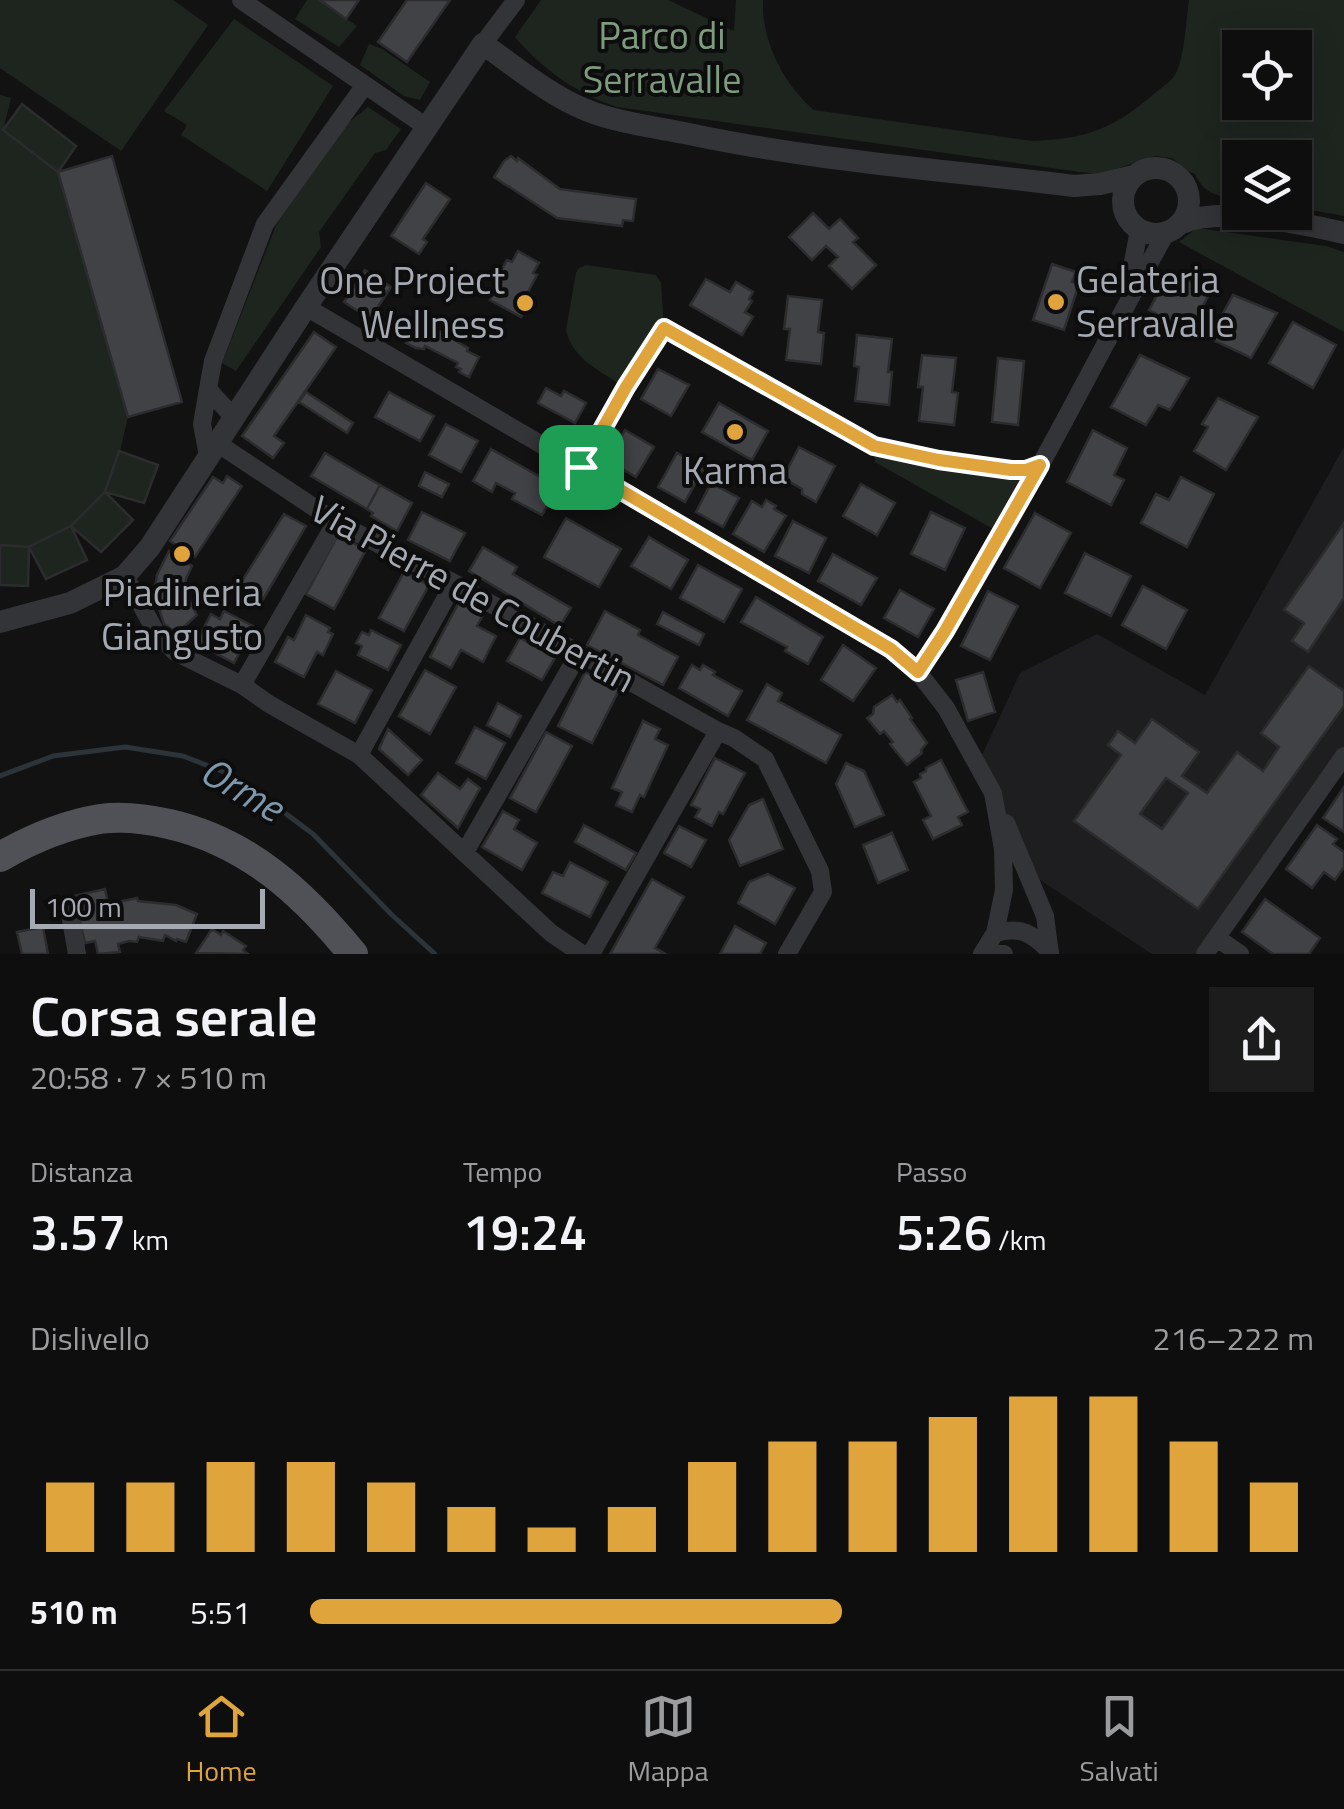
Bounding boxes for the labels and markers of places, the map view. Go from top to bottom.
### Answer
place label: Gelateria Serravalle [1076,250,1235,352]
place label: One Project Wellness [319,251,505,353]
marker: Gelateria Serravalle [1045,291,1067,313]
marker: One Project Wellness [514,292,536,314]
marker: Karma [724,421,746,443]
pin [539,425,624,510]
place label: Karma [683,441,787,499]
marker: Piadineria Giangusto [171,543,193,565]
place label: Piadineria Giangusto [101,563,263,665]

